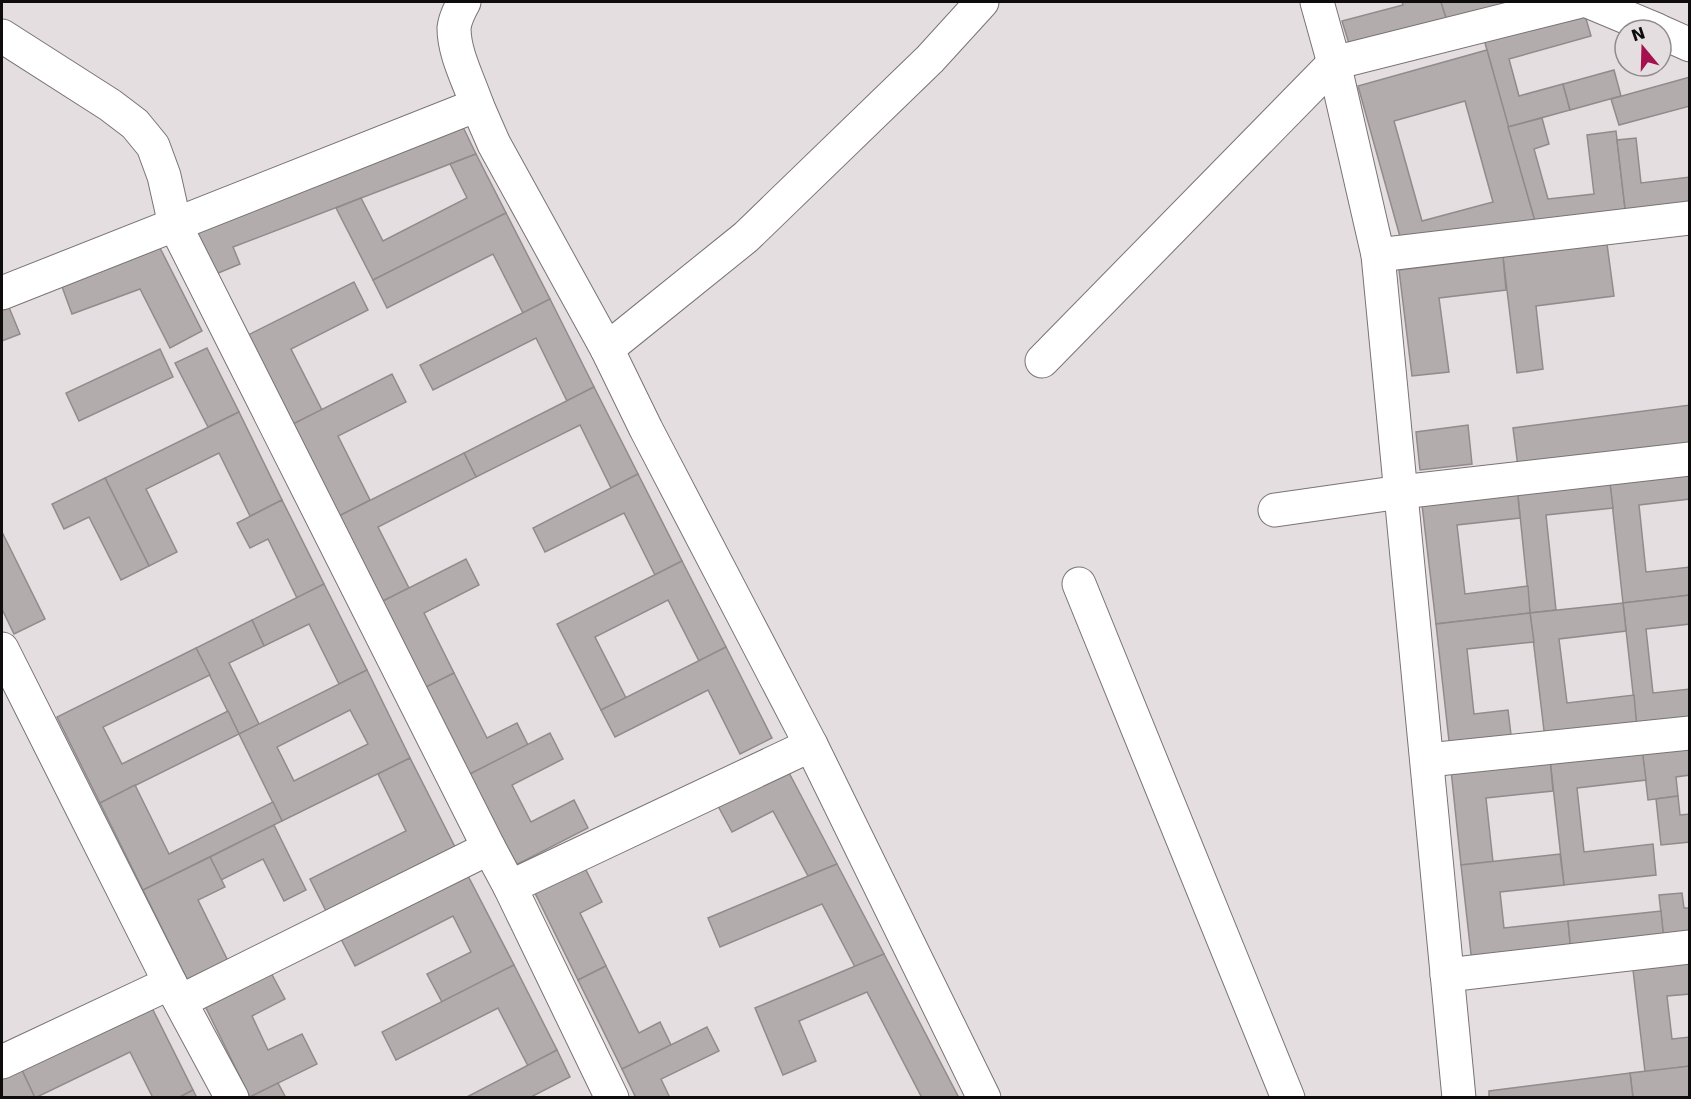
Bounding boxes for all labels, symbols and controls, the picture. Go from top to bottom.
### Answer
north arrow [1613,18,1673,78]
text: N [1629,23,1648,45]

